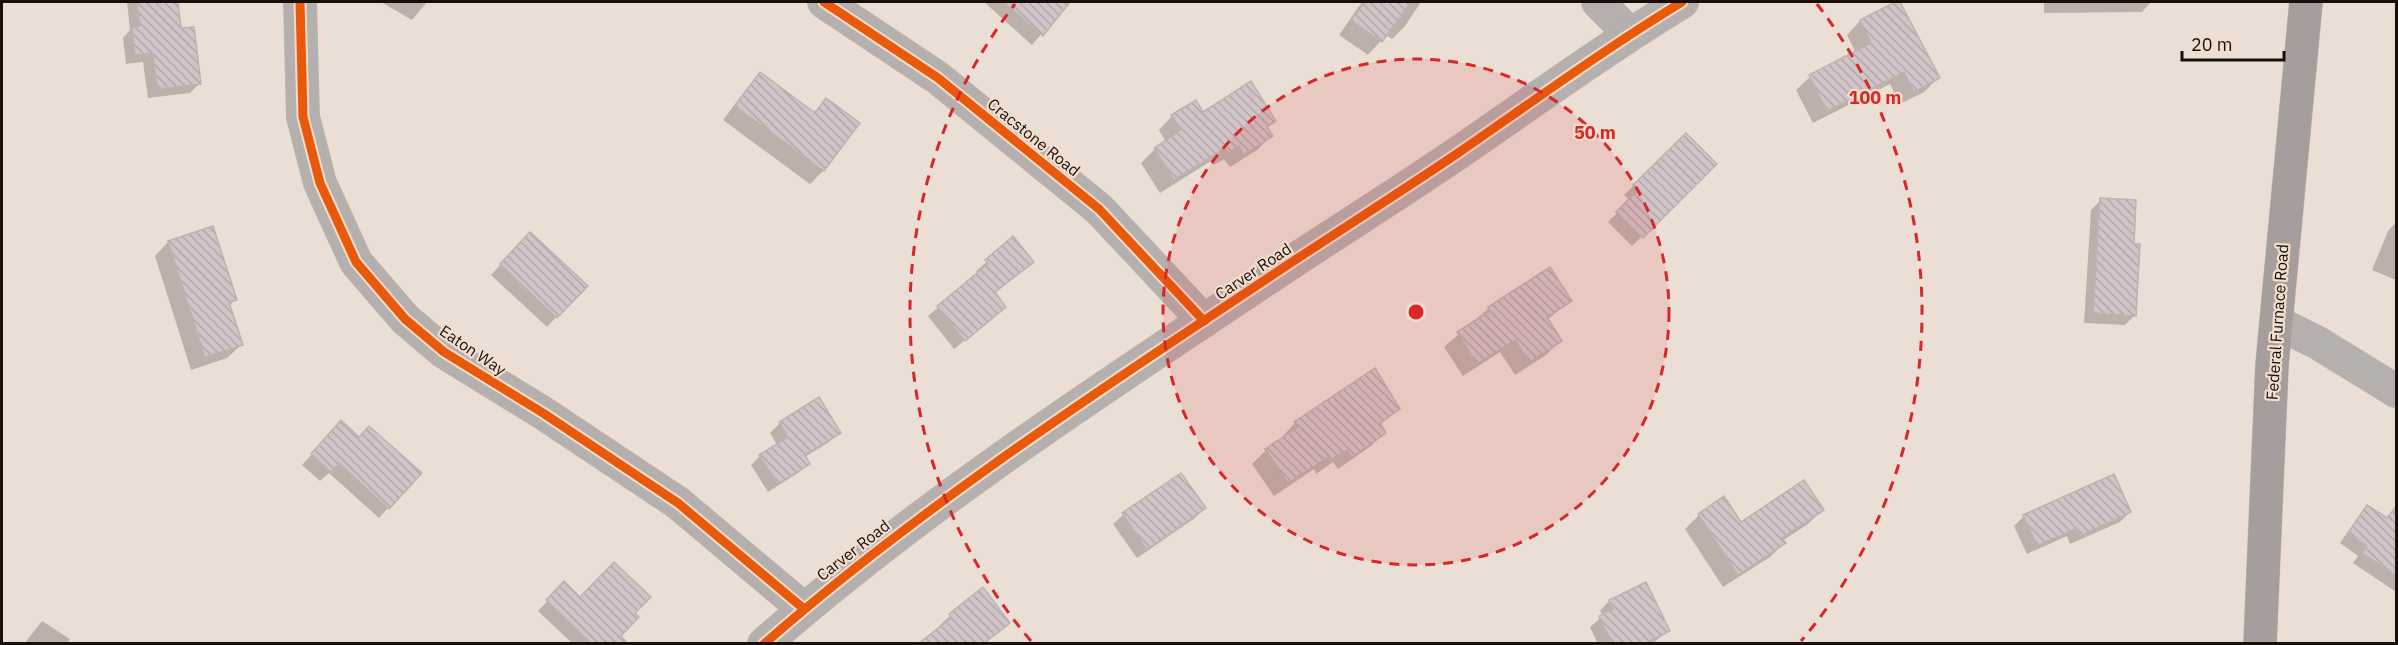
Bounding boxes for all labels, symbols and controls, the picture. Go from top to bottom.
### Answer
scale bar [2182,24,2284,62]
text: 20 m [2191,33,2233,56]
text: 100 m [1849,86,1901,109]
street label: Cracstone Road [984,94,1084,180]
text: 50 m [1574,121,1616,144]
street label: Carver Road [1211,238,1295,304]
street label: Federal Furnace Road [2262,243,2292,401]
centre of rings [1406,302,1426,322]
street label: Eaton Way [436,321,510,379]
street label: Carver Road [812,515,894,585]

